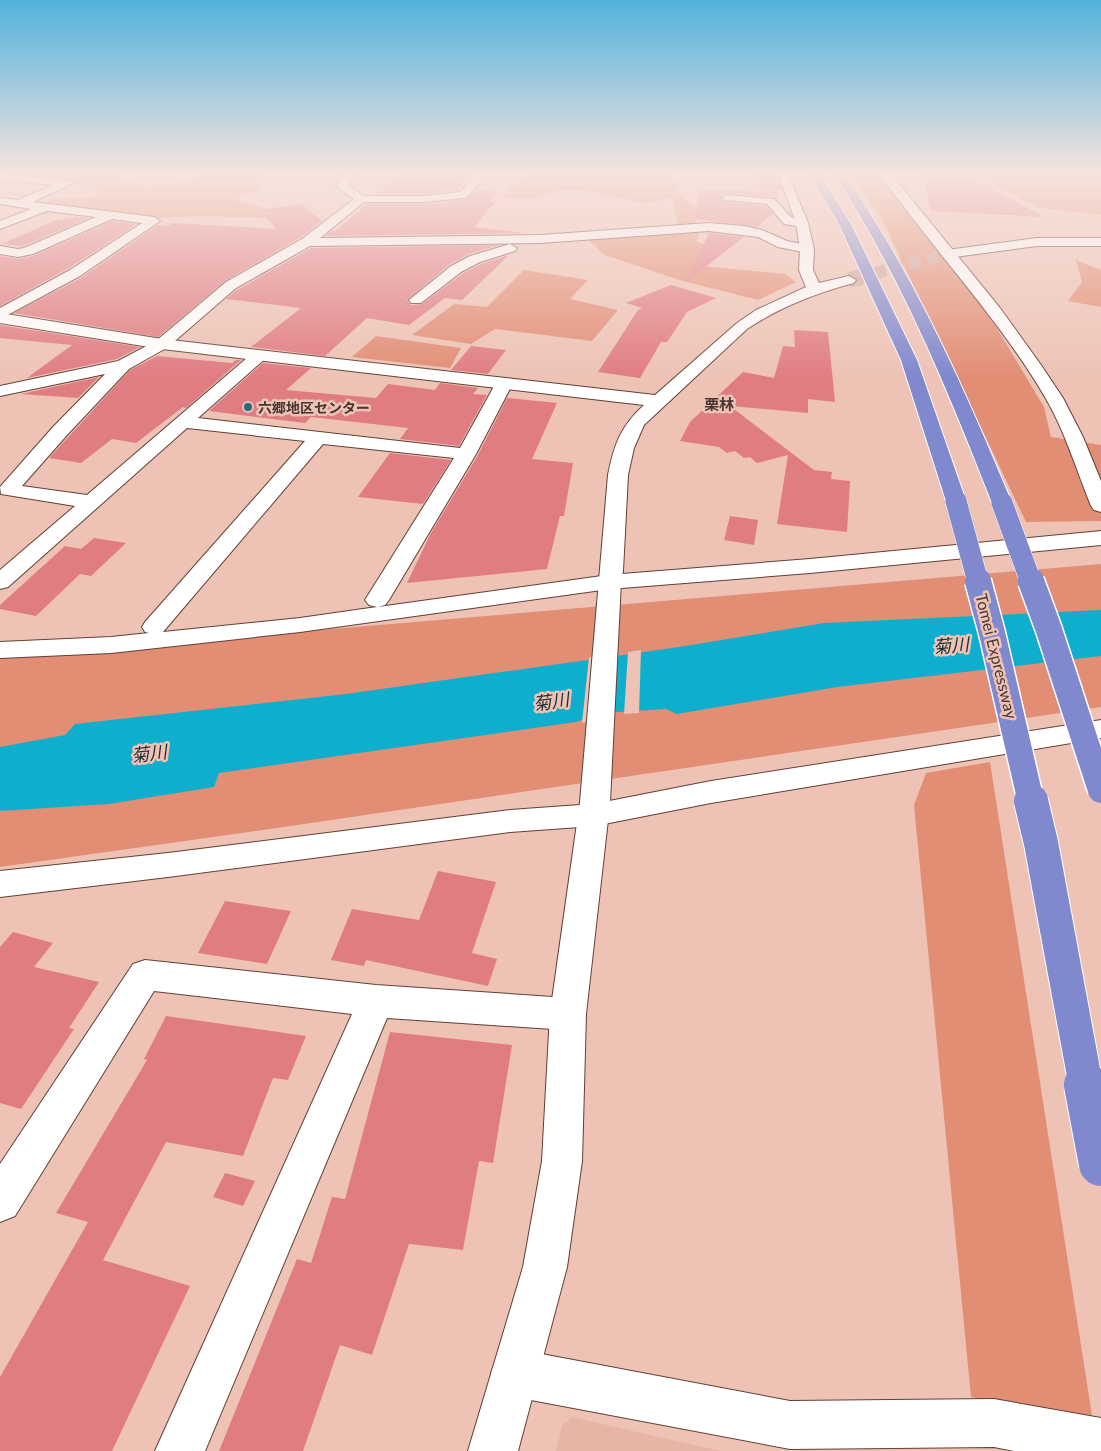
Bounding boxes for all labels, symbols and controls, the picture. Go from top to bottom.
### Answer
district label: 栗林 [704,395,734,413]
place label: 六郷地区センター [258,399,370,416]
marker: 六郷地区センター [242,401,254,413]
street label: Tomei Expressway [972,591,1022,721]
water label: 菊川 [932,632,972,658]
water label: 菊川 [532,687,572,714]
water label: 菊川 [130,740,170,766]

